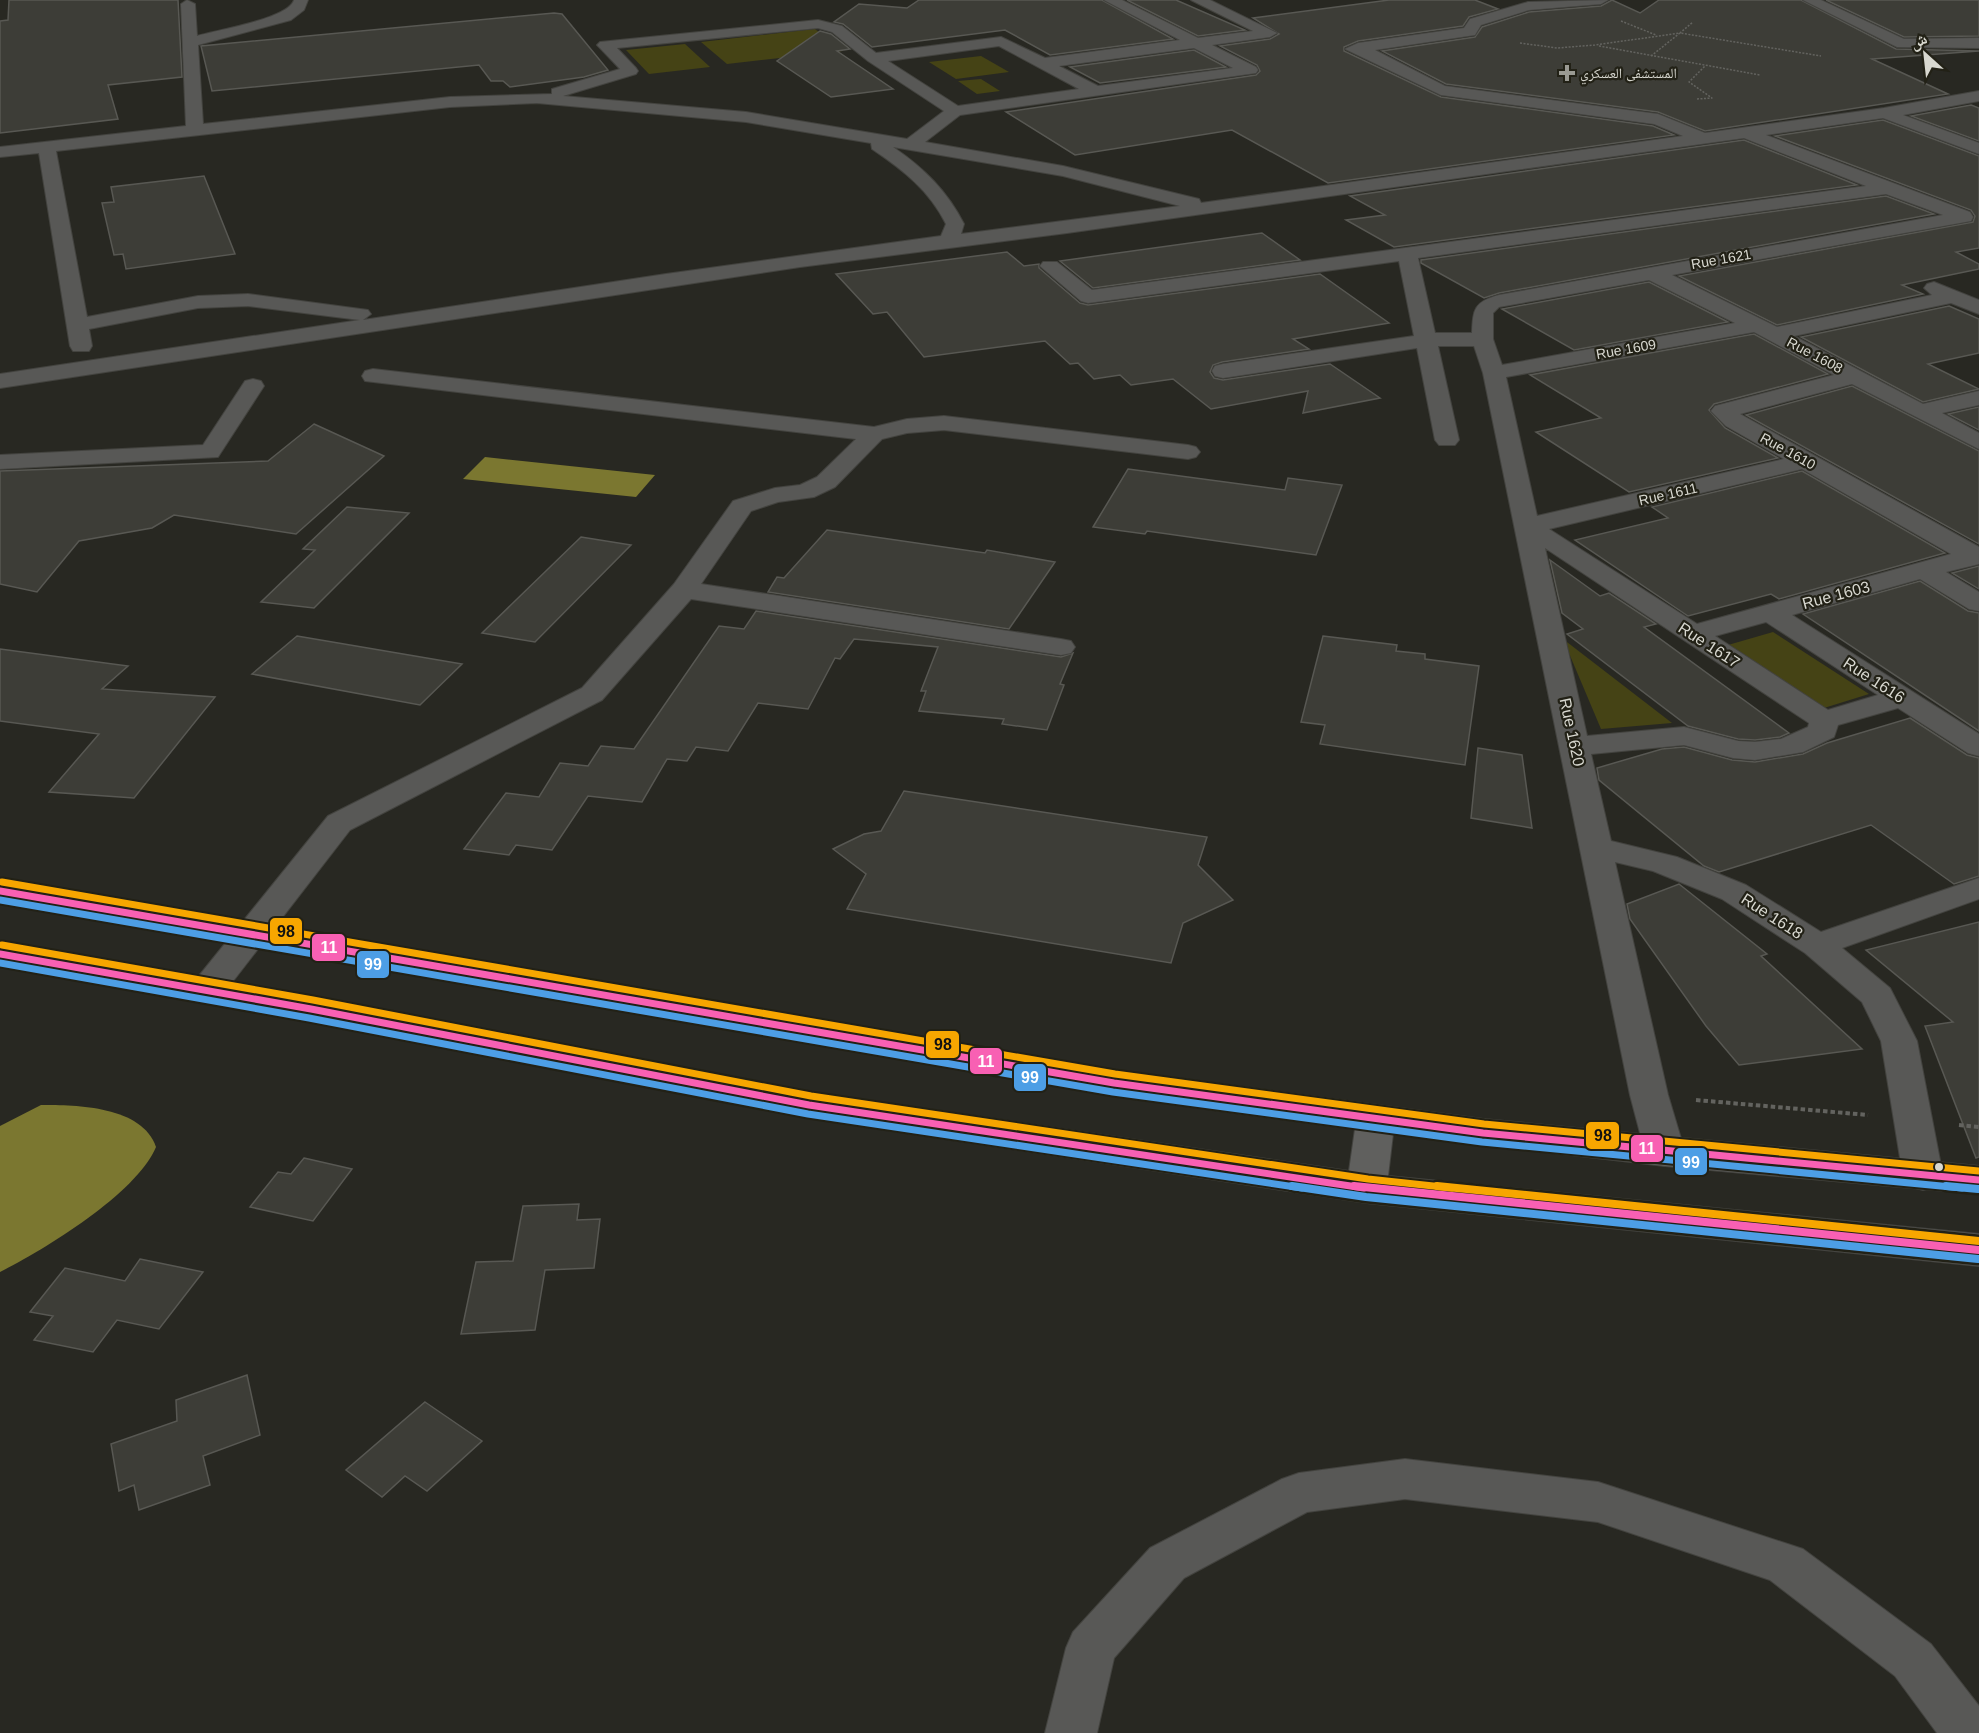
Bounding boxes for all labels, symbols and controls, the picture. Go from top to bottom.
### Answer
north arrow [1895,24,1955,84]
text: ش [1907,30,1930,53]
marker: المستشفى العسكري [1558,64,1576,82]
place label: المستشفى العسكري [1580,65,1677,85]
street label: Rue 1621 [1690,246,1752,272]
street label: Rue 1608 [1784,334,1846,376]
street label: Rue 1609 [1595,336,1657,362]
street label: Rue 1610 [1758,429,1819,473]
street label: Rue 1611 [1637,479,1699,509]
street label: Rue 1603 [1800,578,1872,612]
street label: Rue 1617 [1675,619,1743,671]
street label: Rue 1616 [1840,654,1908,706]
street label: Rue 1620 [1556,696,1588,768]
street label: Rue 1618 [1738,890,1806,942]
line badge: 98 [269,917,303,945]
text: 98 [277,923,295,940]
line badge: 11 [311,933,346,962]
text: 11 [321,939,338,956]
line badge: 99 [356,950,390,979]
text: 99 [364,956,382,973]
line badge: 98 [925,1030,960,1059]
text: 98 [934,1036,952,1053]
line badge: 11 [969,1047,1003,1075]
text: 11 [978,1053,995,1070]
line badge: 99 [1013,1063,1047,1092]
text: 99 [1021,1069,1039,1086]
line badge: 98 [1585,1121,1620,1150]
text: 98 [1594,1127,1612,1144]
line badge: 11 [1630,1134,1664,1163]
text: 11 [1639,1140,1656,1157]
line badge: 99 [1674,1147,1708,1176]
text: 99 [1682,1154,1700,1171]
unlabelled marker [1933,1161,1945,1173]

